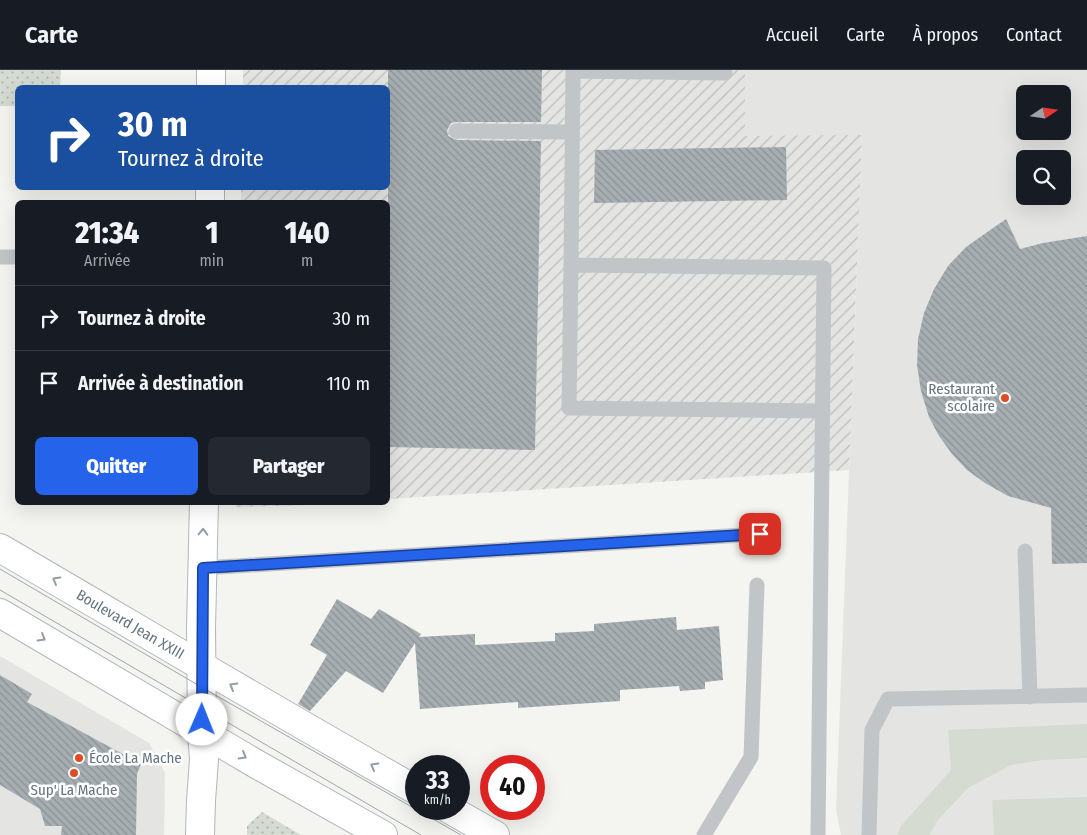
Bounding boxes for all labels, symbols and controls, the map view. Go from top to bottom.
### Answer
text: Carte [25,21,78,49]
text: Accueil [766,24,818,46]
text: Carte [846,24,885,46]
text: À propos [913,24,978,46]
text: Contact [1006,24,1062,46]
north arrow [1016,85,1071,140]
map controls [1016,85,1071,205]
text: 30 m [118,103,188,145]
icon: right [35,105,100,170]
text: Tournez à droite [118,145,264,172]
button: search [1016,150,1071,205]
text: 21:34 [75,215,139,251]
text: 1 [205,215,218,251]
text: 140 [284,215,330,251]
text: Arrivée [84,251,131,270]
text: min [200,251,224,270]
text: m [301,251,313,270]
icon: right [35,304,63,332]
text: Tournez à droite [78,307,206,330]
text: 30 m [332,307,370,330]
icon: arrive [35,369,63,397]
text: Arrivée à destination [78,372,244,395]
text: 110 m [326,372,370,395]
place label: Restaurant scolaire [928,380,995,415]
marker: Restaurant scolaire [999,392,1011,404]
button: Quitter [35,437,198,495]
button: Partager [208,437,370,495]
pin [739,513,781,555]
icon: arrive [746,520,774,548]
one-way arrow [198,528,209,536]
one-way arrow [52,577,61,587]
street label: Boulevard Jean XXIII [73,586,188,663]
one-way arrow [37,632,46,642]
one-way arrow [229,682,238,692]
position arrow [175,693,227,745]
place label: École La Mache [89,749,182,767]
one-way arrow [237,749,246,759]
marker: École La Mache [73,752,85,764]
speed limit sign: 40 [480,755,545,820]
one-way arrow [370,763,379,773]
text: 33 [426,766,449,796]
marker: Sup' La Mache [68,767,80,779]
place label: Sup' La Mache [31,781,117,799]
text: km/h [424,793,451,807]

